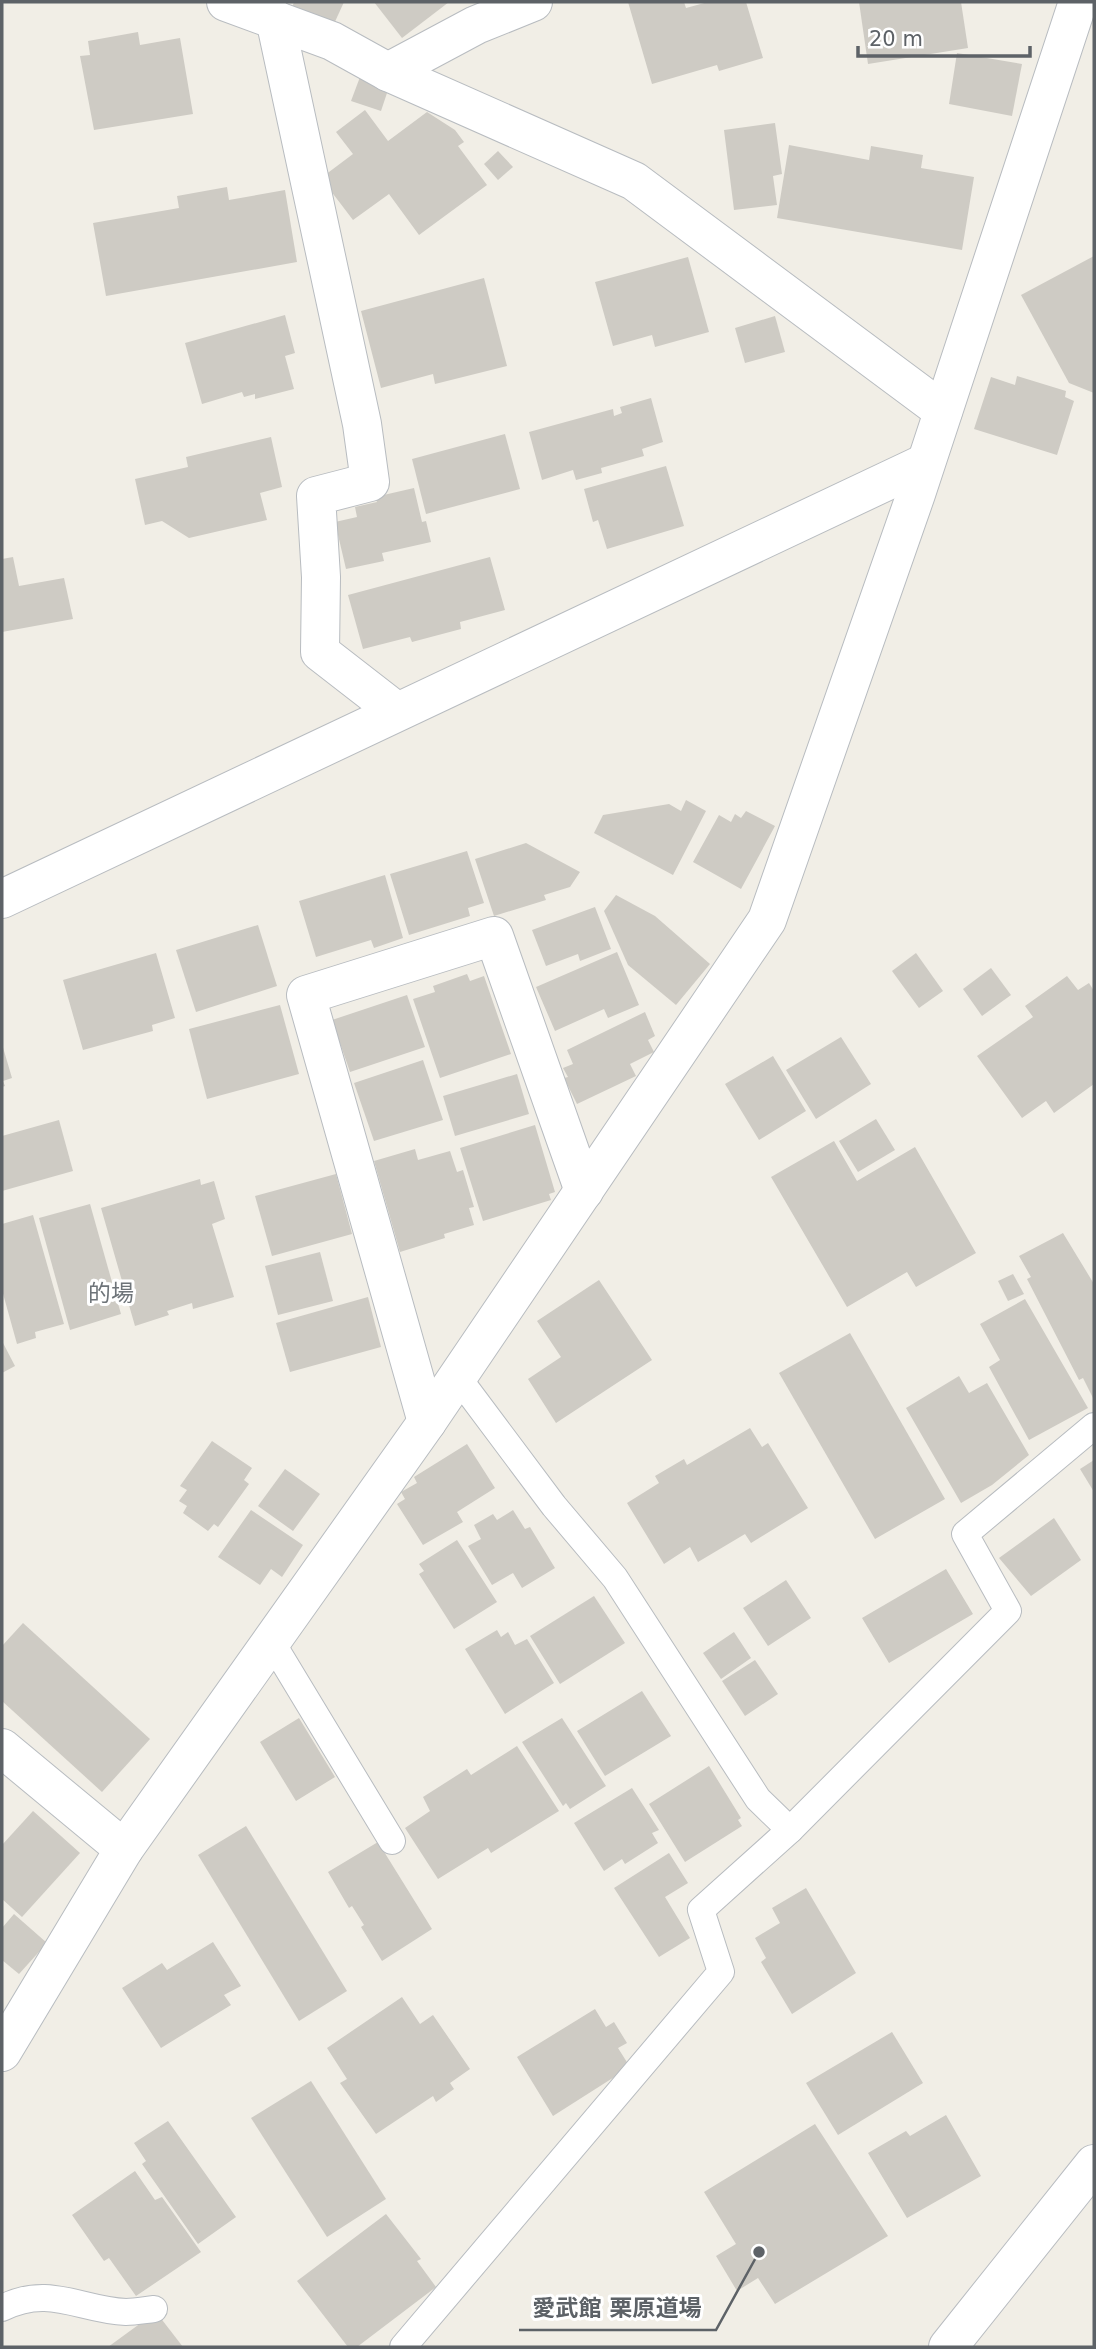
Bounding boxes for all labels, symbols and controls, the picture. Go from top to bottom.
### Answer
scale bar [858,14,1030,58]
text: 20 m [869,27,923,51]
district label: 的場 [88,1280,134,1306]
callout: 愛武館 栗原道場 [519,2286,716,2330]
text: 愛武館 栗原道場 [532,2295,702,2321]

